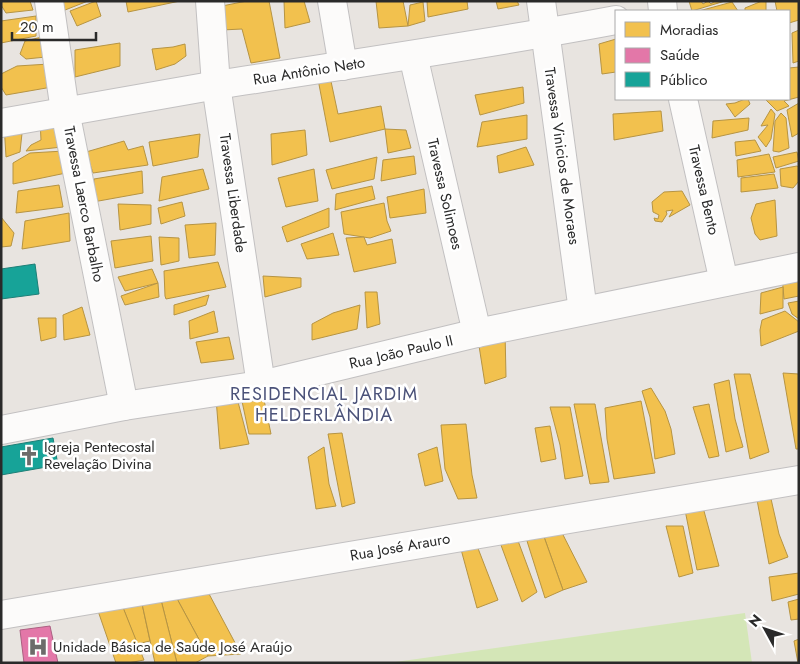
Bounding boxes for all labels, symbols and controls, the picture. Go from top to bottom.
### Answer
scale bar [12,10,96,42]
legend [615,10,790,100]
text: 20 m [20,16,54,38]
text: Moradias [660,19,718,41]
text: Saúde [660,44,700,66]
street label: Rua Antônio Neto [251,51,367,91]
street label: Travessa Vinicios de Moraes [539,66,585,246]
text: Público [660,69,707,91]
street label: Travessa Laerco Barbalho [58,124,110,284]
street label: Travessa Liberdade [214,132,252,254]
street label: Travessa Solimoes [422,136,468,252]
street label: Travessa Bento [683,143,725,237]
street label: Rua João Paulo II [347,329,455,375]
district label: RESIDENCIAL JARDIM HELDERLÂNDIA [230,381,418,428]
place label: Igreja Pentecostal Revelação Divina [44,436,155,475]
church icon: Igreja Pentecostal Revelação Divina [18,445,40,467]
street label: Rua José Arauro [348,527,452,567]
north arrow [740,604,790,654]
text: N [744,610,766,631]
hospital icon: Unidade Básica de Saúde José Araújo [27,636,49,658]
place label: Unidade Básica de Saúde José Araújo [53,636,292,658]

